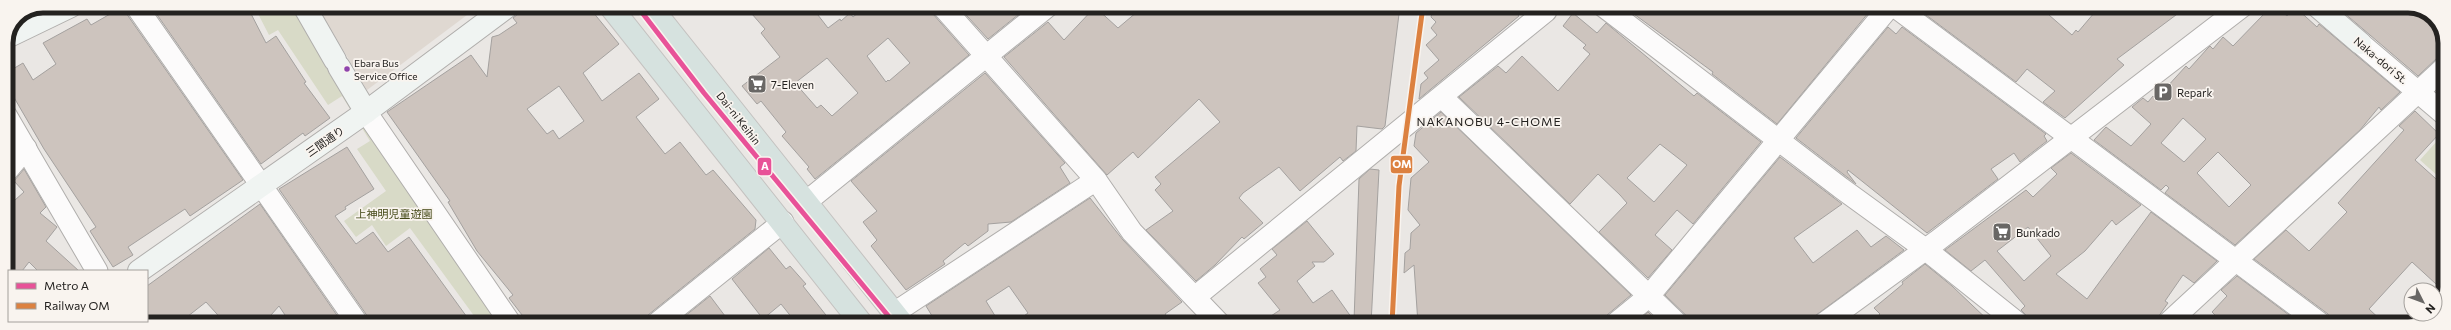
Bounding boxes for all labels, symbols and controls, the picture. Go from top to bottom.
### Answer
street label: Naka-dori St. [2351,34,2411,86]
place label: Ebara Bus Service Office [354,57,418,82]
marker: Ebara Bus Service Office [342,64,352,74]
supermarket icon: 7-Eleven [746,73,768,95]
place label: 7-Eleven [771,78,814,91]
parking icon: Repark [2152,81,2174,103]
place label: Repark [2177,86,2212,99]
street label: Dai-ni Keihin [714,89,764,147]
district label: NAKANOBU 4-CHOME [1417,114,1562,128]
street label: 三間通り [303,123,347,159]
line badge: OM [1390,155,1413,174]
line badge: A [757,157,772,176]
text: OM [1392,157,1412,170]
text: A [761,159,769,172]
park label: 上神明児童遊園 [356,207,433,220]
supermarket icon: Bunkado [1991,221,2013,243]
place label: Bunkado [2016,226,2061,239]
legend [8,270,148,322]
text: Metro A [44,278,89,292]
north arrow [2403,282,2443,322]
text: Railway OM [44,298,110,312]
text: N [2423,302,2438,316]

